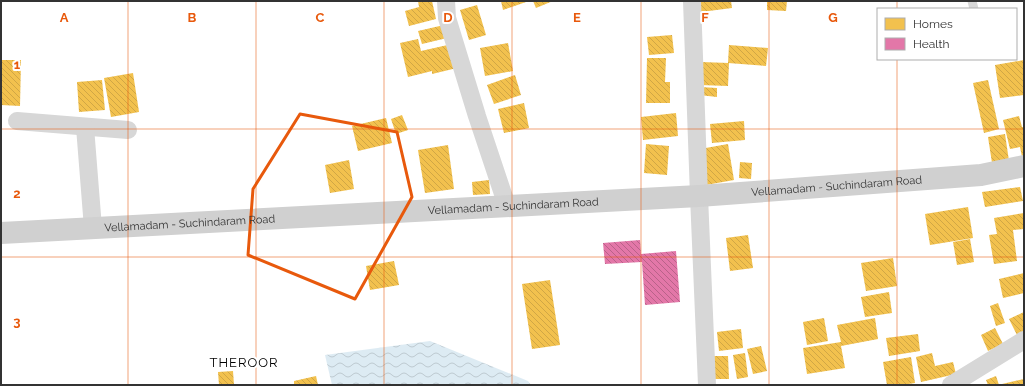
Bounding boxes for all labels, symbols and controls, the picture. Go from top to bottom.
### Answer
legend [877,8,1017,60]
text: A [60,10,69,25]
text: B [188,10,197,25]
text: C [316,10,325,25]
text: D [443,10,453,25]
text: E [573,10,581,25]
text: F [701,10,709,25]
text: G [828,10,838,25]
text: Homes [913,17,953,31]
text: Health [913,37,950,51]
text: 1 [14,57,21,72]
street label: Vellamadam - Suchindaram Road [751,173,923,199]
text: 2 [13,186,21,201]
street label: Vellamadam - Suchindaram Road [428,195,599,217]
street label: Vellamadam - Suchindaram Road [104,212,276,235]
text: 3 [13,314,21,329]
district label: THEROOR [210,355,278,370]

